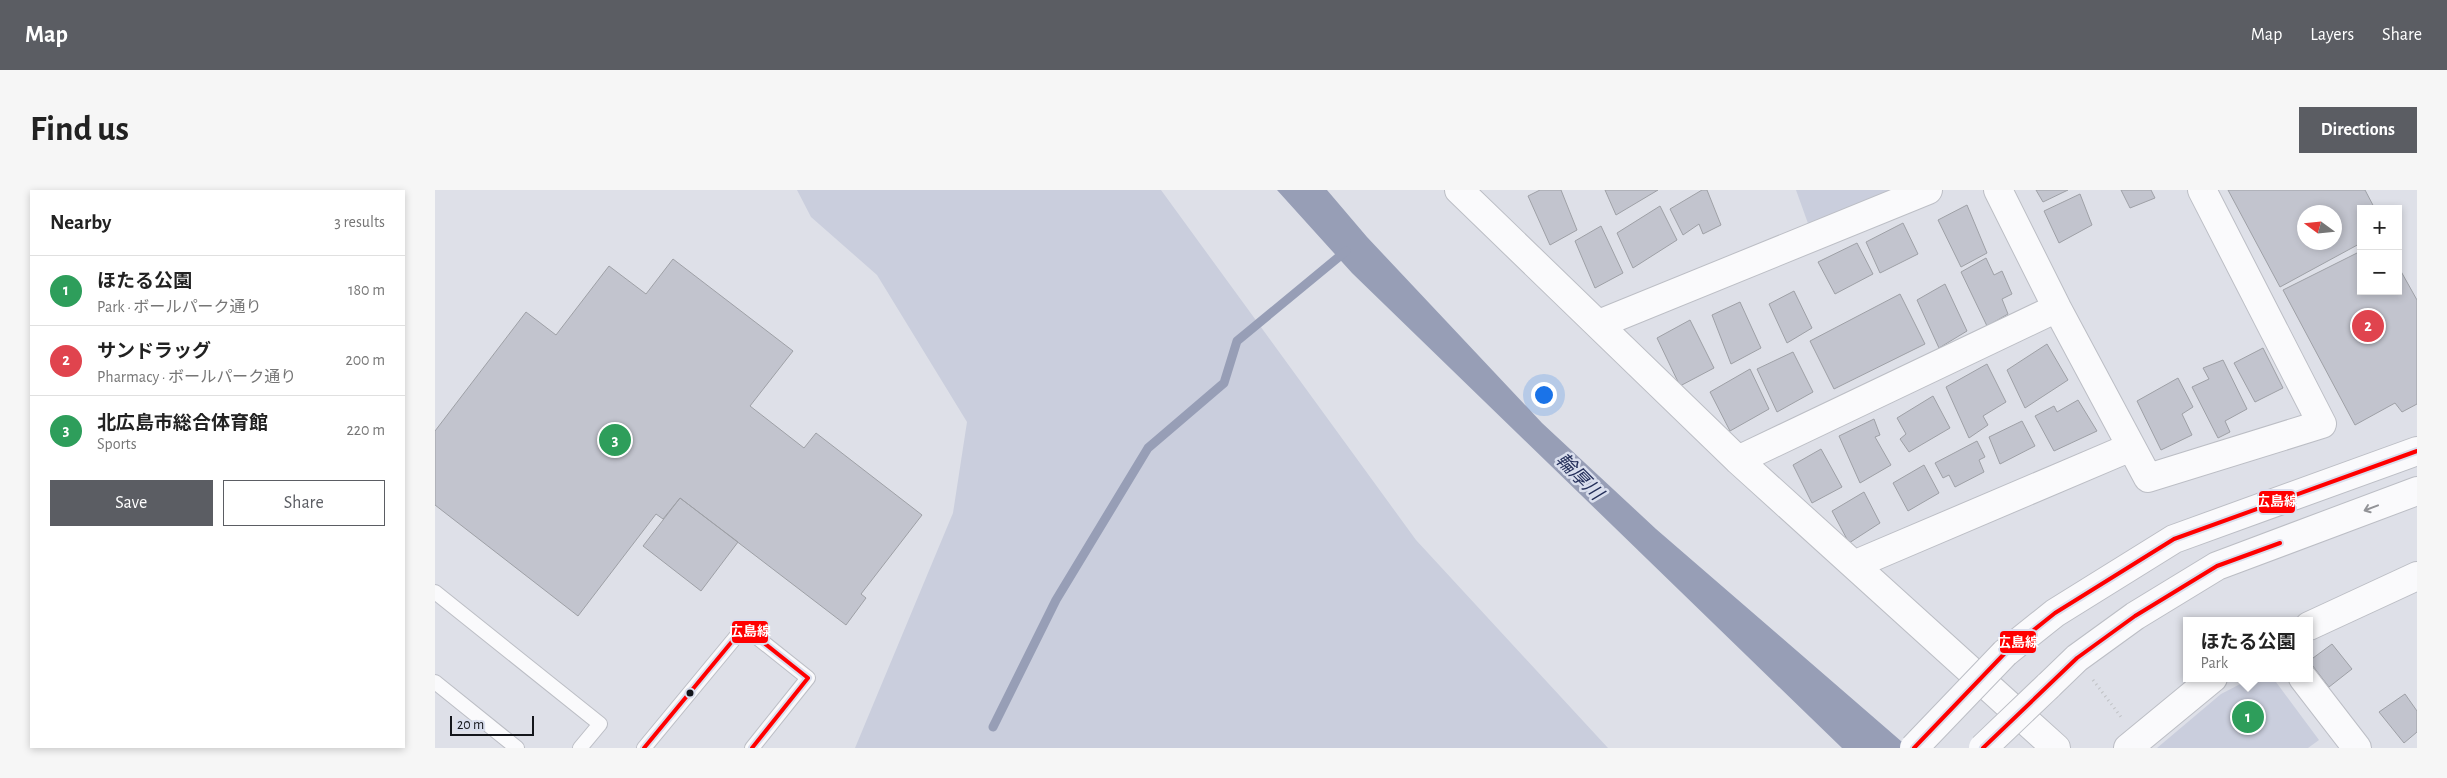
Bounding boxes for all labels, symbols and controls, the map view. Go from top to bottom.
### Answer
text: Map [25,23,68,47]
text: Map [2251,26,2282,44]
text: Layers [2310,26,2354,44]
text: Share [2382,26,2422,44]
button: Directions [2299,107,2417,153]
text: Find us [30,112,129,147]
north arrow [2297,205,2342,250]
map controls [2357,205,2402,295]
button: + [2357,205,2402,250]
text: Nearby [50,212,111,233]
text: 3 results [334,214,385,230]
button: − [2357,250,2402,295]
text: ほたる公園 [97,272,192,291]
text: 1 [63,282,69,298]
text: 180 m [348,282,385,298]
text: Park · ボールパーク通り [97,299,262,315]
pin: 2 [2352,307,2384,345]
text: サンドラッグ [97,342,211,361]
text: 2 [62,352,70,368]
text: 200 m [345,352,385,368]
text: Pharmacy · ボールパーク通り [97,369,296,385]
your location [1531,382,1557,408]
text: 北広島市総合体育館 [97,414,268,433]
pin: 3 [599,421,631,459]
text: 3 [63,422,69,438]
text: 220 m [347,422,385,438]
text: Sports [97,436,137,452]
water label: 輪厚川 [1552,449,1608,505]
button: Save [50,480,213,526]
button: Share [223,480,385,526]
line badge: 広島線 [2258,490,2296,514]
text: 広島線 [2256,494,2298,509]
one-way arrow [2364,504,2380,513]
popup [2183,617,2313,682]
line badge: 広島線 [731,620,769,644]
text: 広島線 [729,624,771,639]
line badge: 広島線 [1999,630,2037,654]
text: ほたる公園 [2200,633,2296,652]
text: 広島線 [1997,635,2039,650]
text: Park [2200,655,2228,671]
unlabelled marker [685,688,695,698]
pin: 1 [2232,698,2264,736]
scale bar [450,713,534,736]
text: 20 m [457,718,484,732]

